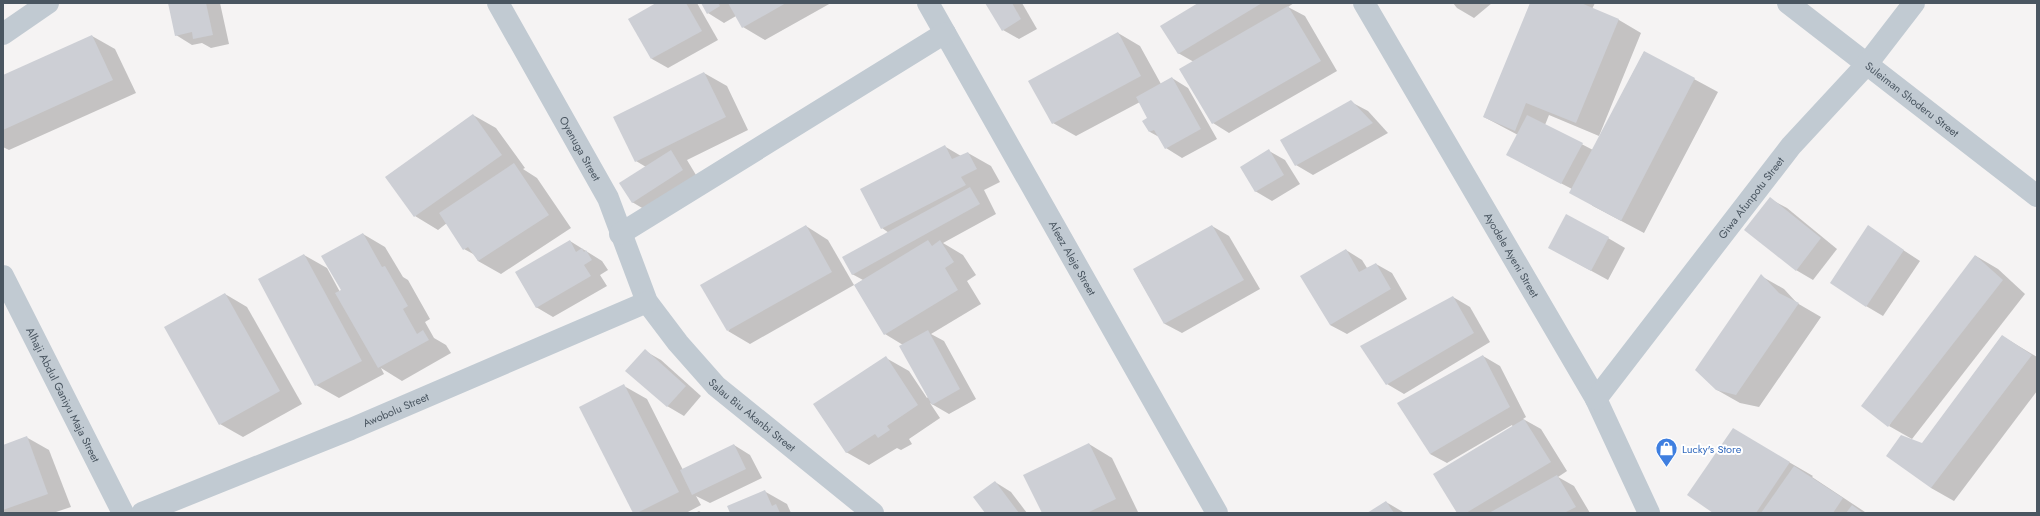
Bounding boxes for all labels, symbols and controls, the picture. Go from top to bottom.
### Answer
street label: Suleiman Shoderu Street [1862,58,1963,141]
street label: Oyenuga Street [555,113,605,184]
street label: Giwa Afunpotu Street [1714,153,1788,242]
street label: Ayodele Ayeni Street [1480,209,1543,301]
street label: Afeez Aleje Street [1045,218,1100,298]
street label: Alhaji Abdul Ganiyu Maja Street [22,324,104,465]
street label: Salau Biu Akanbi Street [705,375,799,456]
street label: Awobolu Street [360,388,432,431]
shop icon: Lucky's Store [1654,436,1680,469]
place label: Lucky's Store [1682,441,1742,457]

